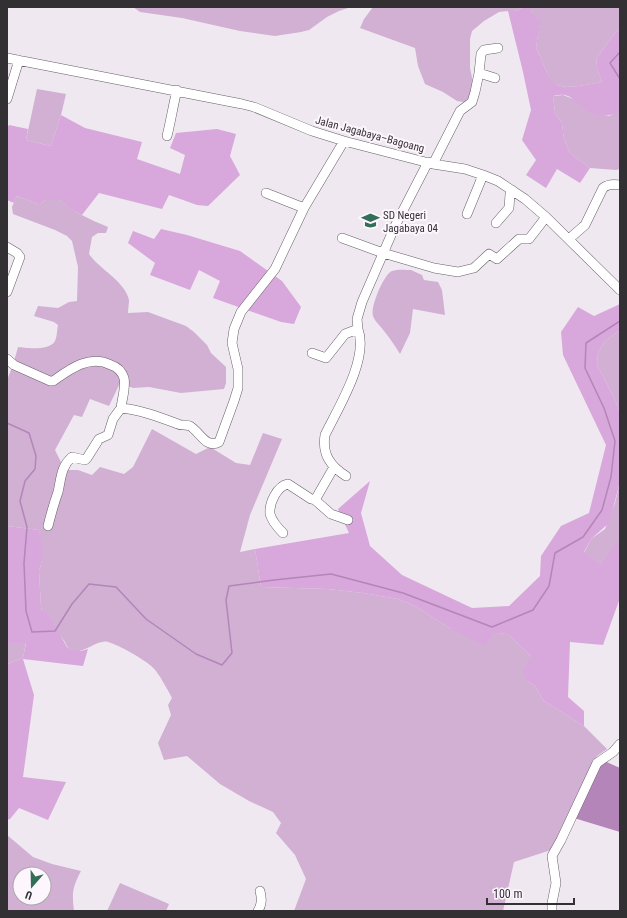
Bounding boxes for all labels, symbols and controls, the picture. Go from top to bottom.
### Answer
street label: Jalan Jagabaya–Bagoang [314,114,426,155]
place label: SD Negeri Jagabaya 04 [383,209,439,235]
school or university icon: SD Negeri Jagabaya 04 [360,211,380,231]
north arrow [12,866,52,906]
scale bar [487,880,574,906]
text: 100 m [493,887,523,901]
text: U [24,888,34,902]

